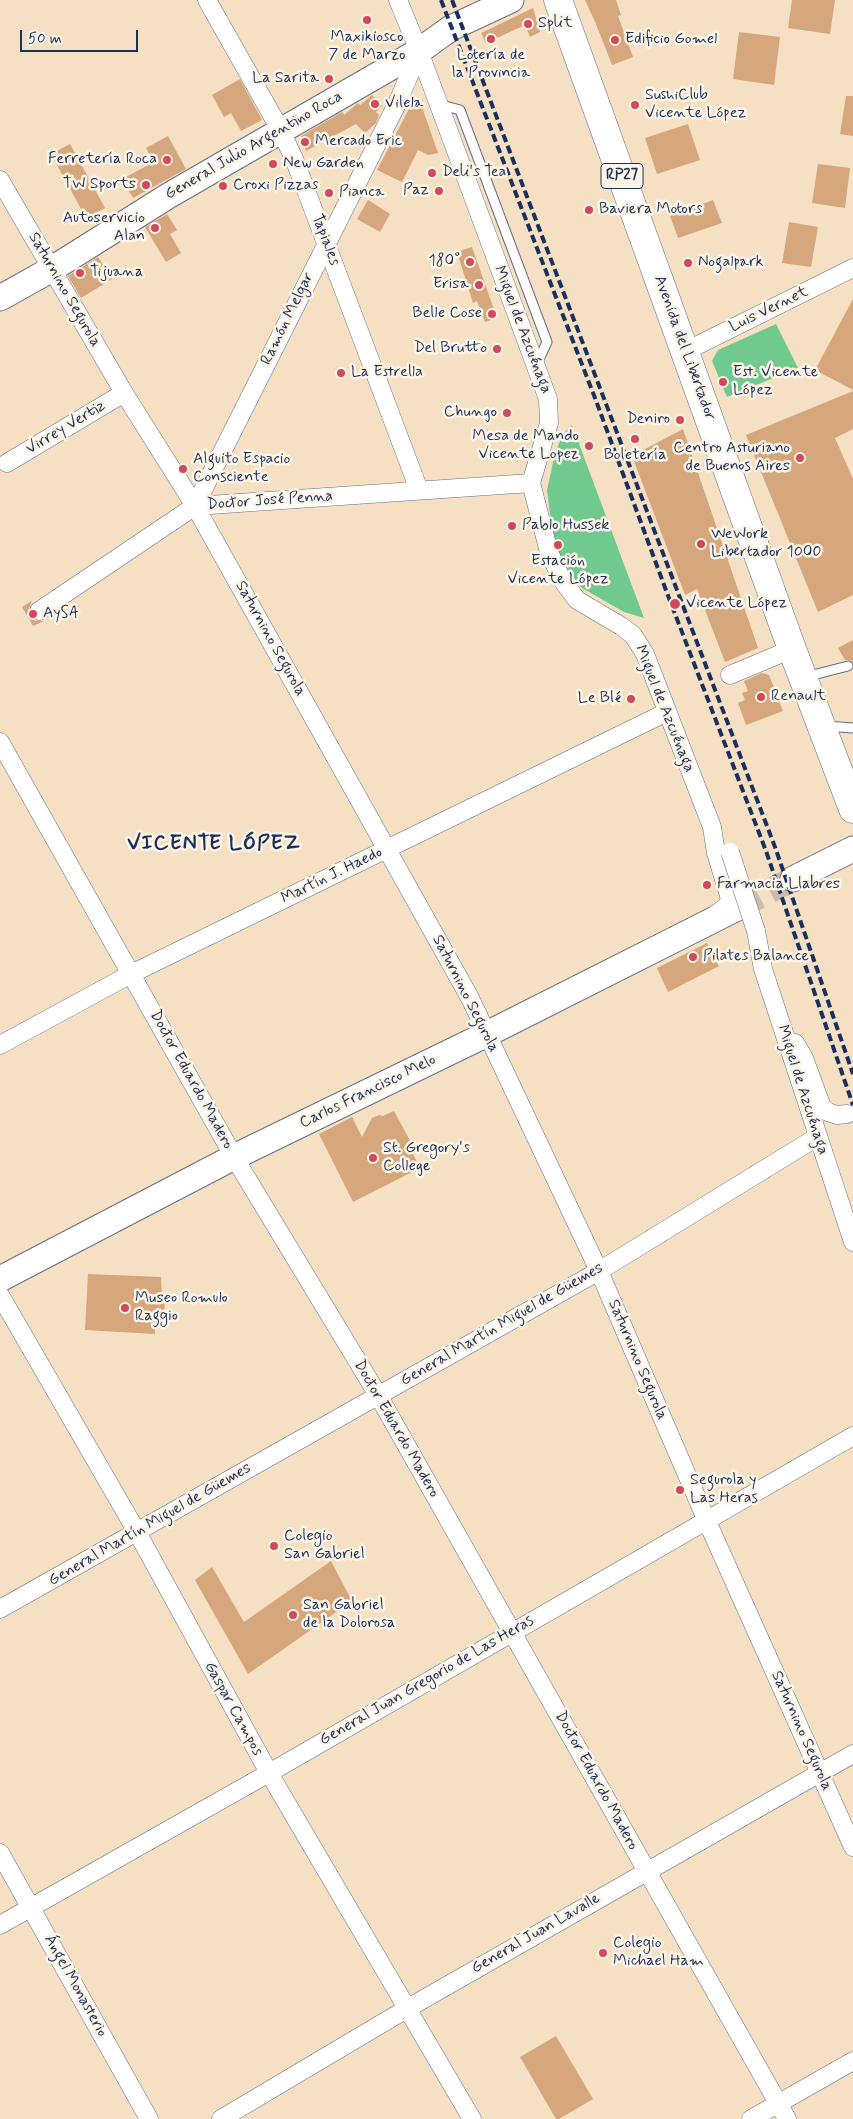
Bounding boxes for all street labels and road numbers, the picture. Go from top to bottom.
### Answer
street label: General Julio Argentino Roca [162,87,346,205]
road number: RP27 [601,164,643,188]
street label: Tapiales [306,212,344,268]
street label: Saturnino Segurola [23,229,105,351]
street label: Miguel de Azcuénaga [489,263,555,397]
street label: Ramón Melgar [257,270,319,368]
street label: Avenida del Libertador [649,273,719,423]
street label: Luis Vernet [727,283,811,337]
street label: Virrey Vertiz [23,397,109,459]
street label: Doctor José Penna [206,487,334,515]
street label: Saturnino Segurola [230,578,310,700]
street label: Miguel de Azcuénaga [630,643,698,775]
street label: Martín J. Haedo [278,843,386,909]
street label: Saturnino Segurola [427,932,503,1056]
street label: Doctor Eduardo Madero [145,1007,237,1153]
street label: Miguel de Azcuénaga [772,1023,832,1157]
street label: Carlos Francisco Melo [297,1051,439,1133]
street label: General Martín Miguel de Güemes [397,1259,607,1391]
street label: Saturnino Segurola [603,1297,671,1423]
street label: Doctor Eduardo Madero [349,1357,443,1501]
street label: General Martín Miguel de Güemes [45,1459,255,1591]
street label: General Juan Gregorio de Las Heras [316,1612,538,1750]
street label: Gaspar Campos [199,1659,267,1759]
street label: Saturnino Segurola [766,1668,836,1794]
street label: Doctor Eduardo Madero [550,1708,642,1854]
street label: General Juan Lavalle [468,1889,604,1979]
street label: Ángel Monasterio [39,1932,111,2040]

